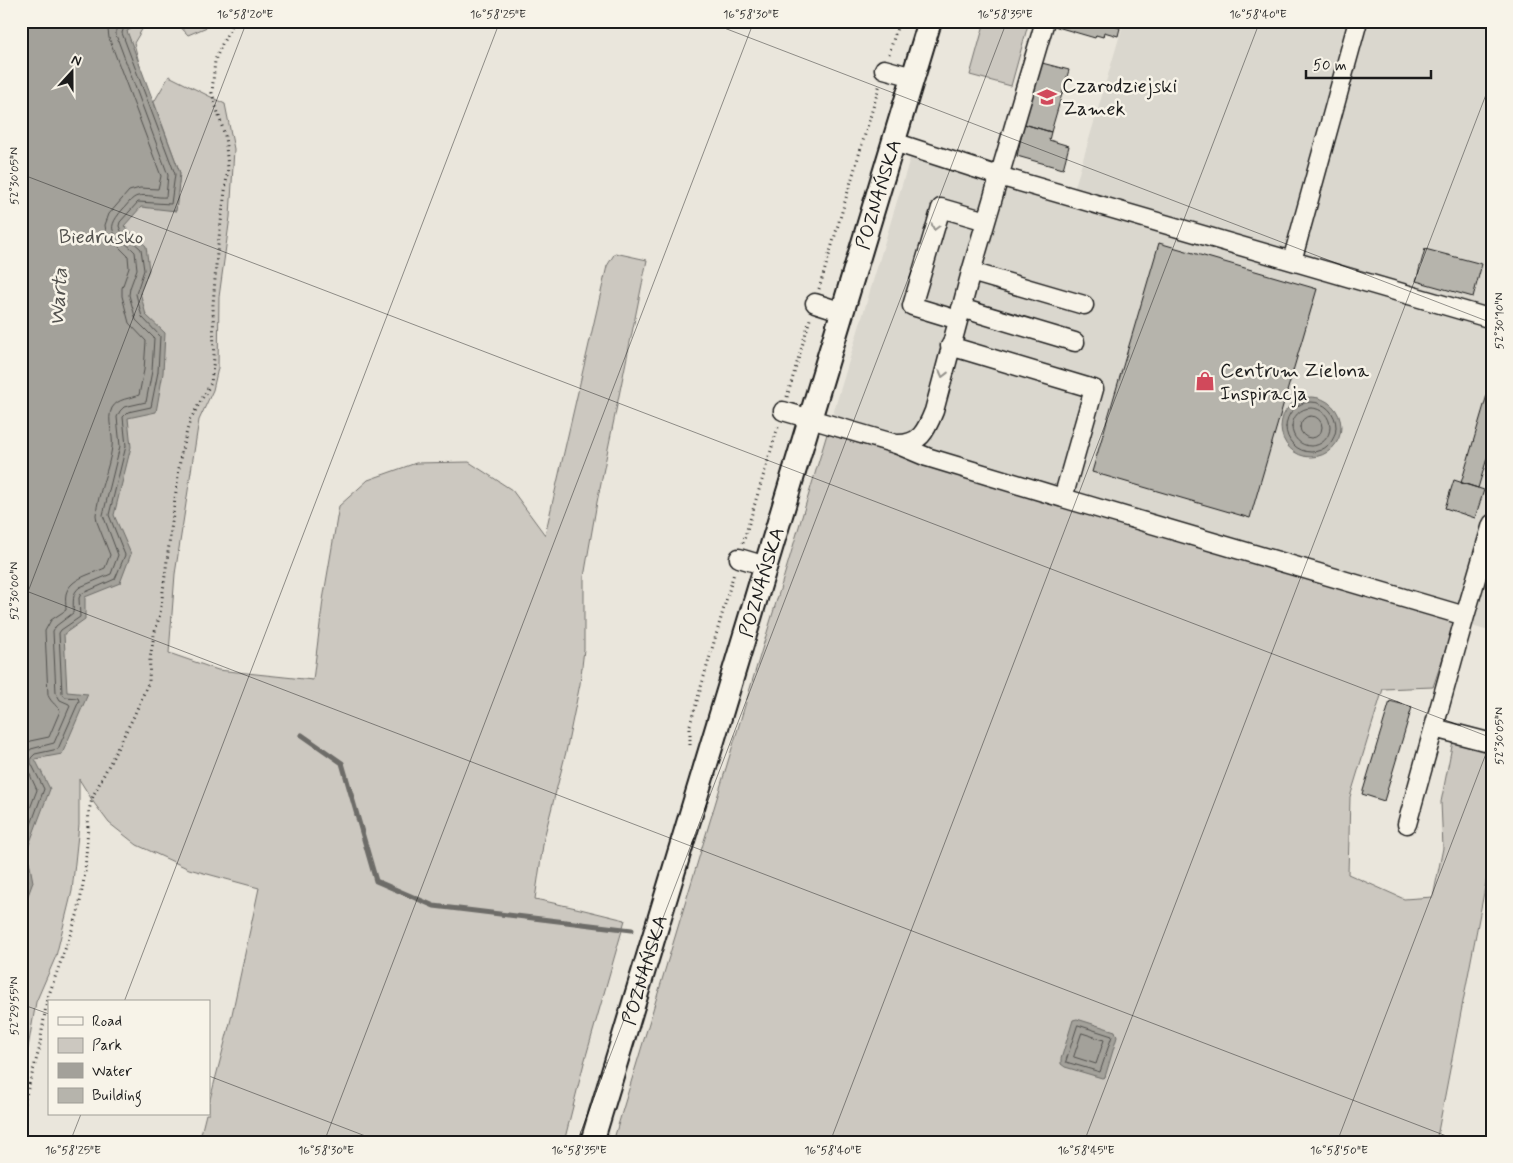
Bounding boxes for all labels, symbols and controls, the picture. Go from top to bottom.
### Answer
text: 16°58'20"E [217,7,273,23]
text: 16°58'25"E [470,7,526,23]
text: 16°58'30"E [723,7,779,23]
text: 16°58'35"E [977,7,1033,23]
text: 16°58'40"E [1229,7,1287,23]
north arrow [48,48,98,98]
scale bar [1306,48,1430,80]
text: N [69,51,84,71]
text: 50 m [1313,56,1347,76]
place label: Czarodziejski Zamek [1062,73,1177,123]
school or university icon: Czarodziejski Zamek [1036,86,1058,108]
street label: POZNAŃSKA [850,136,909,253]
text: 52°30'05"N [7,147,23,205]
one-way arrow [931,222,941,230]
park label: Biedrusko [59,224,143,251]
water label: Warta [43,267,75,327]
text: 52°30'10"N [1492,292,1508,350]
place label: Centrum Zielona Inspiracja [1220,358,1370,408]
one-way arrow [938,370,949,379]
shop icon: Centrum Zielona Inspiracja [1194,370,1216,392]
street label: POZNAŃSKA [733,524,792,641]
text: 52°30'00"N [7,562,23,620]
text: 52°30'05"N [1492,707,1508,765]
street label: POZNAŃSKA [616,912,675,1029]
text: 52°29'55"N [7,976,23,1036]
legend [48,1000,210,1116]
text: Road [92,1012,122,1032]
text: Park [92,1036,122,1056]
text: Water [92,1062,132,1082]
text: Building [92,1086,142,1107]
text: 16°58'25"E [45,1143,101,1159]
text: 16°58'30"E [298,1143,354,1159]
text: 16°58'35"E [551,1143,607,1159]
text: 16°58'40"E [804,1143,862,1159]
text: 16°58'45"E [1057,1143,1115,1159]
text: 16°58'50"E [1310,1143,1368,1159]

